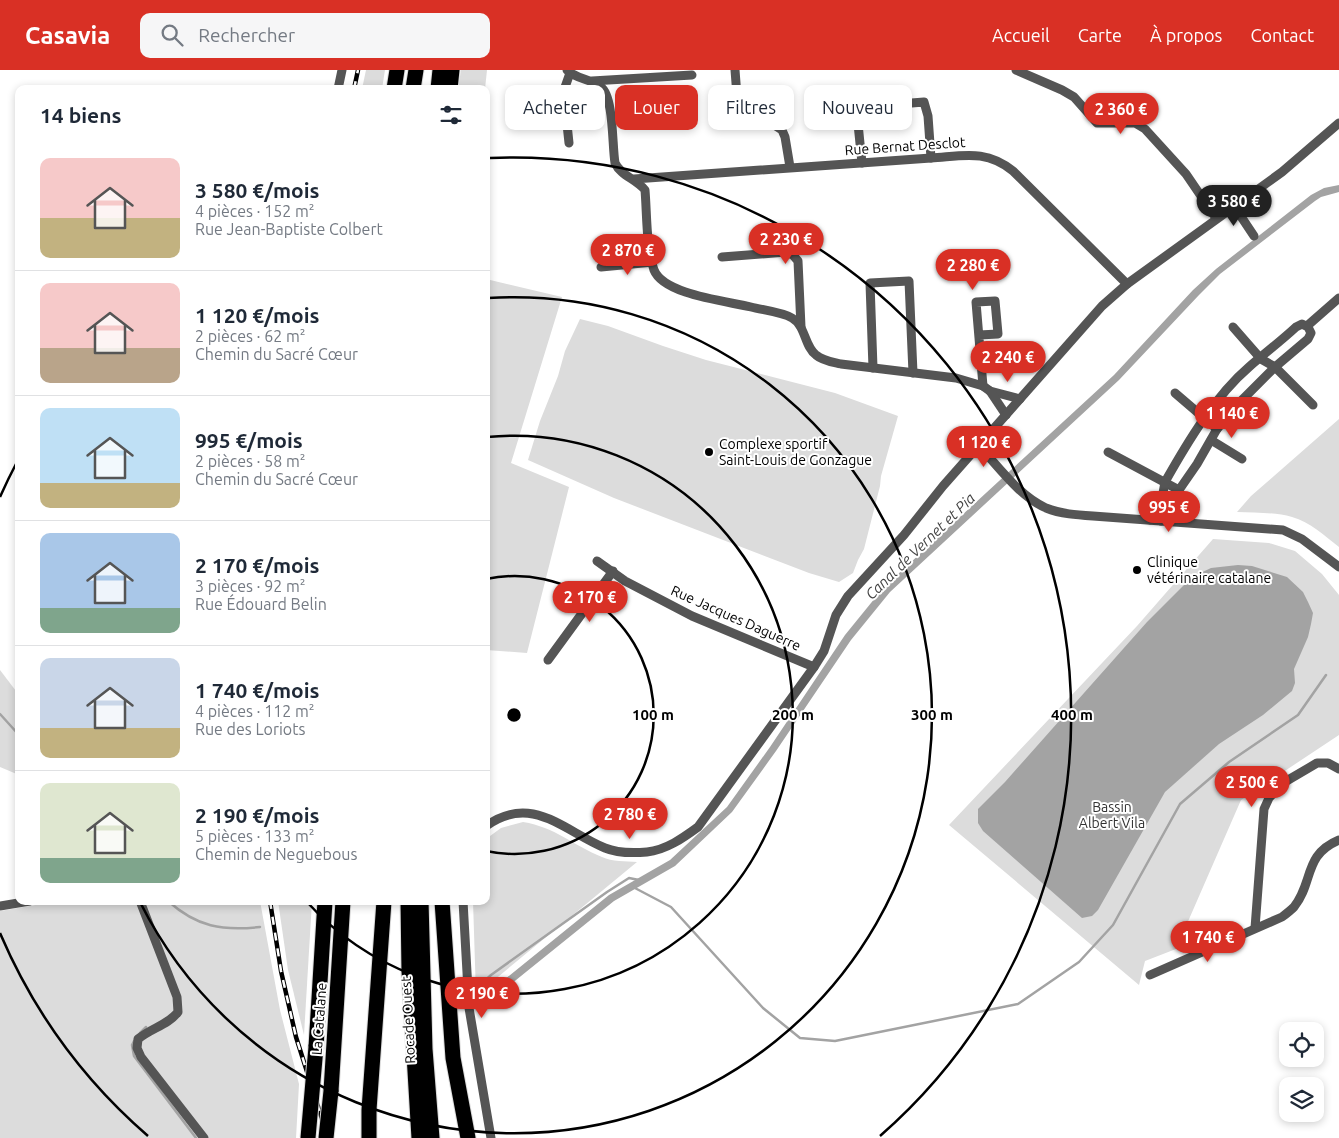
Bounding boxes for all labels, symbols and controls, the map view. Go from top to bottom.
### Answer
search box [140,13,490,58]
icon: search [158,21,186,49]
text: Casavia [25,22,110,49]
text: Rechercher [198,24,295,46]
text: Accueil [992,25,1050,45]
text: Carte [1078,25,1122,45]
text: À propos [1150,25,1222,45]
text: Contact [1250,25,1314,45]
chip: Acheter [505,85,605,130]
chip: Louer [615,85,698,130]
chip: Filtres [708,85,794,130]
chip: Nouveau [804,85,912,130]
pin: 2 360 € [1075,92,1167,135]
text: 2 360 € [1095,100,1147,118]
icon: filters [437,101,465,129]
text: 14 biens [40,103,121,127]
street label: Rue Bernat Desclot [844,134,966,158]
icon: home [80,178,140,238]
text: 3 580 €/mois [195,178,320,202]
pin: 3 580 € [1188,184,1280,227]
text: 3 580 € [1208,192,1260,210]
text: 4 pièces · 152 m² [195,202,315,220]
text: Rue Jean-Baptiste Colbert [195,220,383,238]
pin: 2 230 € [740,222,832,265]
text: 2 230 € [760,230,812,248]
pin: 2 870 € [582,234,674,276]
text: 2 870 € [602,241,654,259]
pin: 2 280 € [927,248,1019,291]
text: 2 280 € [947,256,999,274]
icon: home [80,303,140,363]
text: 1 120 €/mois [195,303,320,327]
text: 2 pièces · 62 m² [195,327,305,345]
pin: 2 240 € [962,340,1054,383]
text: Chemin du Sacré Cœur [195,345,358,363]
text: 2 240 € [982,348,1034,366]
pin: 1 140 € [1186,396,1278,439]
text: 1 140 € [1206,404,1258,422]
pin: 1 120 € [938,426,1030,468]
icon: home [80,428,140,488]
text: 995 €/mois [195,428,303,452]
text: 1 120 € [958,433,1010,451]
place label: Complexe sportif Saint-Louis de Gonzague [719,436,872,468]
marker: Complexe sportif Saint-Louis de Gonzague [703,446,715,458]
text: 2 pièces · 58 m² [195,452,305,470]
text: Chemin du Sacré Cœur [195,470,358,488]
water label: Canal de Vernet et Pia [862,489,978,603]
pin: 995 € [1134,490,1204,533]
text: 995 € [1149,498,1189,516]
icon: home [80,553,140,613]
text: 2 170 €/mois [195,553,320,577]
place label: Clinique vétérinaire catalane [1147,554,1271,586]
marker: Clinique vétérinaire catalane [1131,564,1143,576]
text: 3 pièces · 92 m² [195,577,305,595]
pin: 2 170 € [544,580,636,623]
street label: Rue Jacques Daguerre [669,582,803,654]
text: 2 170 € [564,588,616,606]
text: Rue Édouard Belin [195,595,327,613]
icon: home [80,678,140,738]
text: 1 740 €/mois [195,678,320,702]
text: 4 pièces · 112 m² [195,702,315,720]
centre of rings [505,706,523,724]
text: 100 m [632,706,674,723]
text: 200 m [772,706,814,723]
text: 300 m [911,706,953,723]
text: 400 m [1051,706,1093,723]
text: Rue des Loriots [195,720,305,738]
pin: 2 500 € [1206,766,1298,808]
text: 2 500 € [1226,773,1278,791]
pin: 2 780 € [584,798,676,840]
park label: Bassin Albert Vila [1079,799,1145,831]
icon: home [80,803,140,863]
text: 2 190 €/mois [195,803,320,827]
text: 2 780 € [604,805,656,823]
text: 5 pièces · 133 m² [195,827,315,845]
text: Chemin de Neguebous [195,845,357,863]
pin: 1 740 € [1162,920,1254,963]
text: 1 740 € [1182,928,1234,946]
street label: Rocade Ouest [398,975,418,1064]
pin: 2 190 € [436,976,528,1019]
street label: La Catalane [308,982,330,1056]
text: 2 190 € [456,984,508,1002]
map controls [1279,1022,1324,1122]
button: locate [1279,1022,1324,1067]
button: layers [1279,1077,1324,1122]

